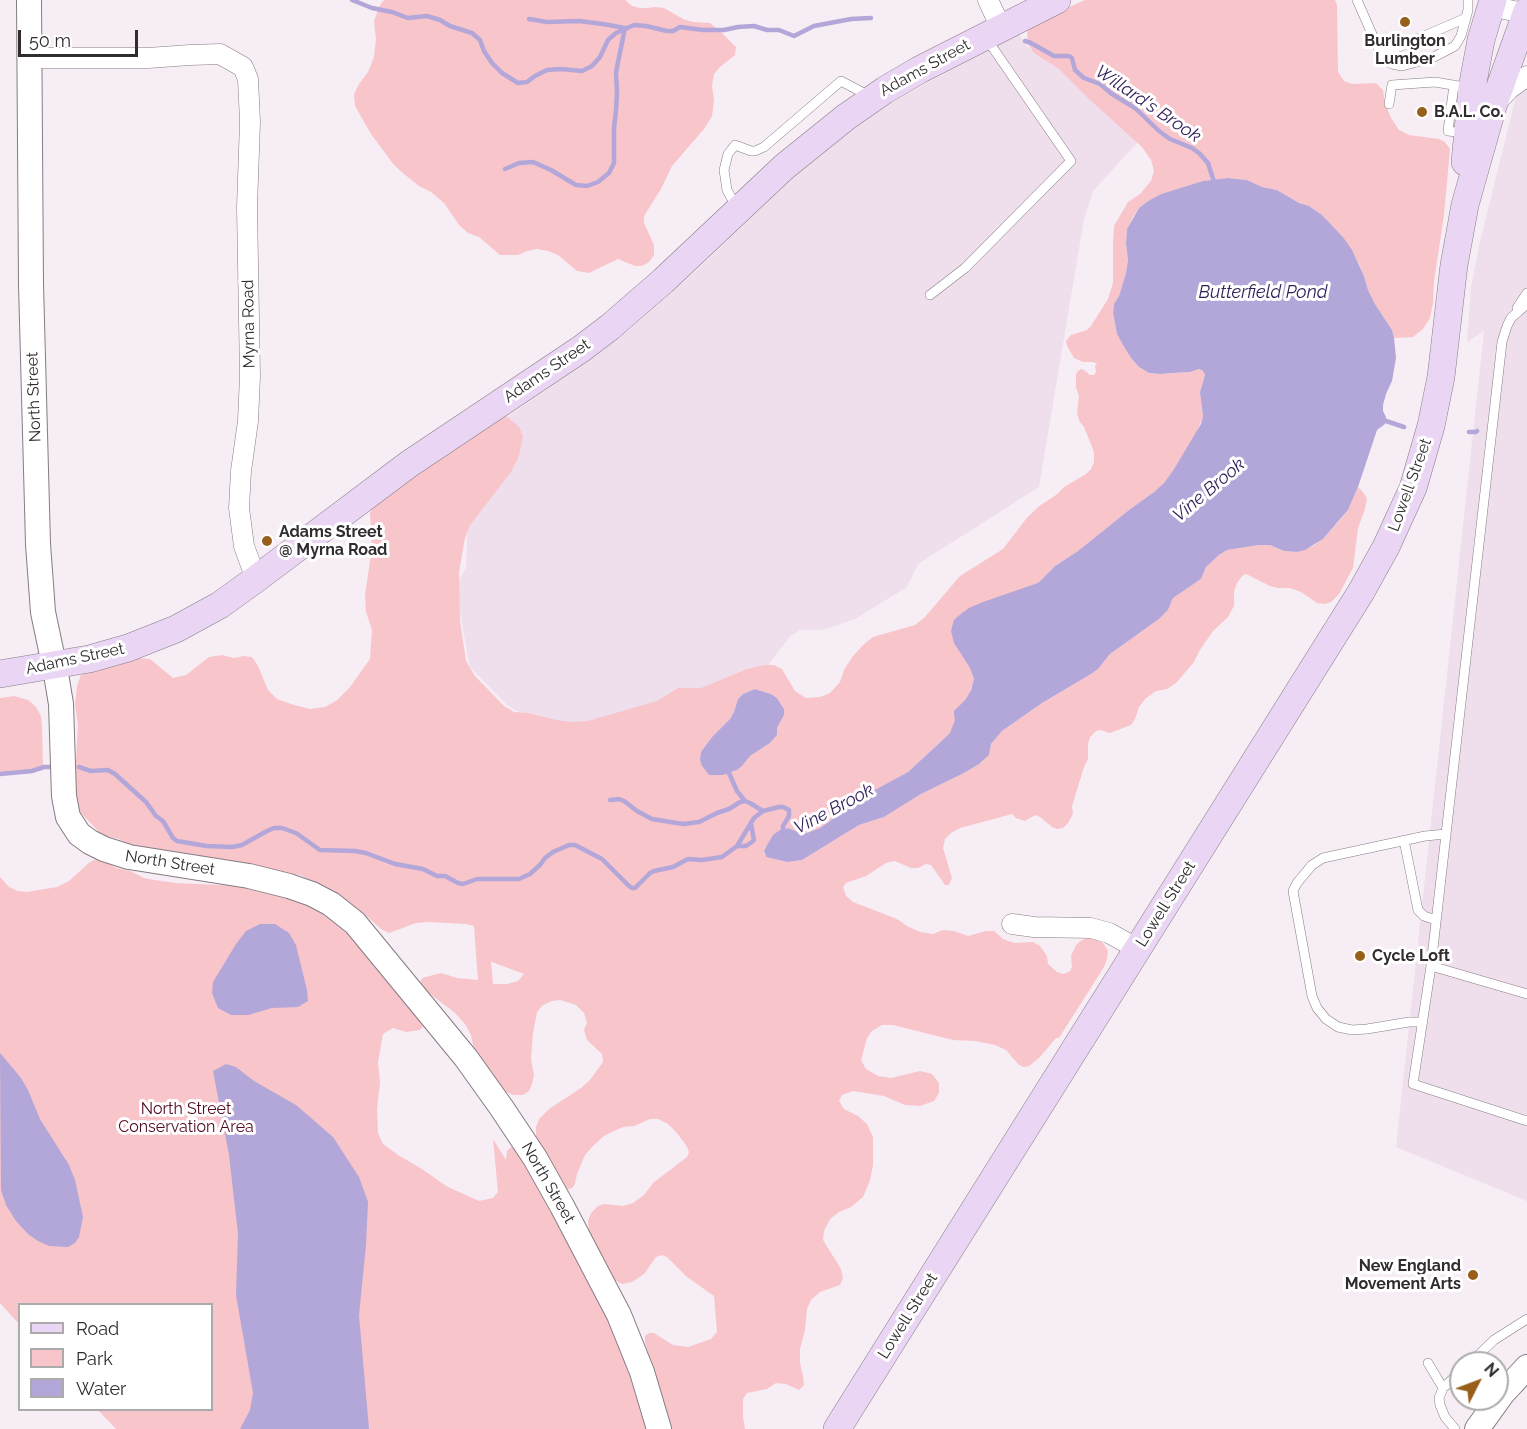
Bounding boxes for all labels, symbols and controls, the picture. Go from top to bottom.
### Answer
marker: Burlington Lumber [1398,15,1412,29]
scale bar [21,18,141,56]
text: 50 m [29,30,71,51]
place label: Burlington Lumber [1364,31,1446,69]
street label: Adams Street [877,35,973,101]
water label: Willard's Brook [1091,61,1205,147]
place label: B.A.L. Co. [1434,102,1504,122]
marker: B.A.L. Co. [1415,105,1429,119]
street label: Myrna Road [239,279,259,369]
water label: Butterfield Pond [1198,282,1328,304]
street label: Adams Street [500,335,594,407]
street label: North Street [23,351,45,443]
street label: Lowell Street [1384,436,1436,534]
water label: Vine Brook [1169,454,1249,526]
place label: Adams Street @ Myrna Road [279,522,387,560]
marker: Adams Street @ Myrna Road [260,534,274,548]
street label: Adams Street [24,639,126,679]
water label: Vine Brook [790,779,878,839]
street label: North Street [124,846,216,880]
street label: Lowell Street [1132,858,1200,950]
place label: Cycle Loft [1372,946,1450,966]
marker: Cycle Loft [1353,949,1367,963]
park label: North Street Conservation Area [118,1099,254,1137]
street label: North Street [517,1139,579,1227]
place label: New England Movement Arts [1345,1256,1461,1294]
marker: New England Movement Arts [1466,1268,1480,1282]
street label: Lowell Street [874,1270,942,1362]
legend [18,1303,213,1411]
text: Road [76,1318,119,1339]
text: Park [76,1348,113,1369]
north arrow [1449,1351,1509,1411]
text: N [1480,1359,1502,1381]
text: Water [76,1378,126,1399]

